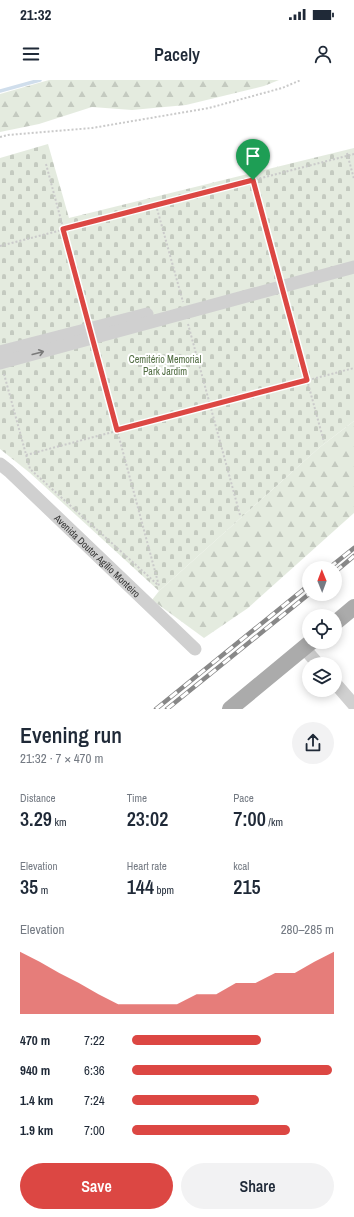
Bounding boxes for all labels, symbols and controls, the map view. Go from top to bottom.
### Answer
text: 21:32 [20,4,51,25]
text: Pacely [154,42,200,67]
icon: menu [20,43,42,65]
icon: person [312,43,334,65]
pin [236,139,270,180]
icon: arrive [242,145,264,167]
one-way arrow [31,348,44,356]
park label: Cemitério Memorial Park Jardim [129,353,201,378]
street label: Avenida Doutor Agílio Monteiro [51,511,143,601]
north arrow [302,561,342,601]
map controls [302,561,342,697]
button: locate [302,609,342,649]
button: layers [302,657,342,697]
text: Evening run [20,720,122,750]
button: share [292,722,334,764]
text: 21:32 · 7 × 470 m [20,750,103,767]
text: Distance [20,791,56,805]
text: Time [127,791,147,805]
text: Pace [233,791,254,805]
text: 3.29 [20,805,52,832]
text: 23:02 [127,805,168,832]
text: 7:00 [233,805,266,832]
text: km [52,815,66,829]
text: /km [266,815,283,829]
text: Elevation [20,859,58,873]
text: Heart rate [127,859,167,873]
text: kcal [233,859,249,873]
text: 35 [20,873,38,900]
text: 144 [127,873,154,900]
text: 215 [233,873,261,900]
text: m [38,883,48,897]
text: bpm [154,883,174,897]
text: Elevation [20,921,64,938]
text: 280–285 m [281,921,334,938]
text: 470 m [20,1032,50,1049]
text: 7:22 [84,1032,105,1049]
text: 940 m [20,1062,50,1079]
text: 6:36 [84,1062,105,1079]
text: 1.4 km [20,1092,53,1109]
text: 7:24 [84,1092,105,1109]
text: 1.9 km [20,1122,53,1139]
text: 7:00 [84,1122,105,1139]
button: Save [20,1163,173,1209]
button: Share [181,1163,334,1209]

